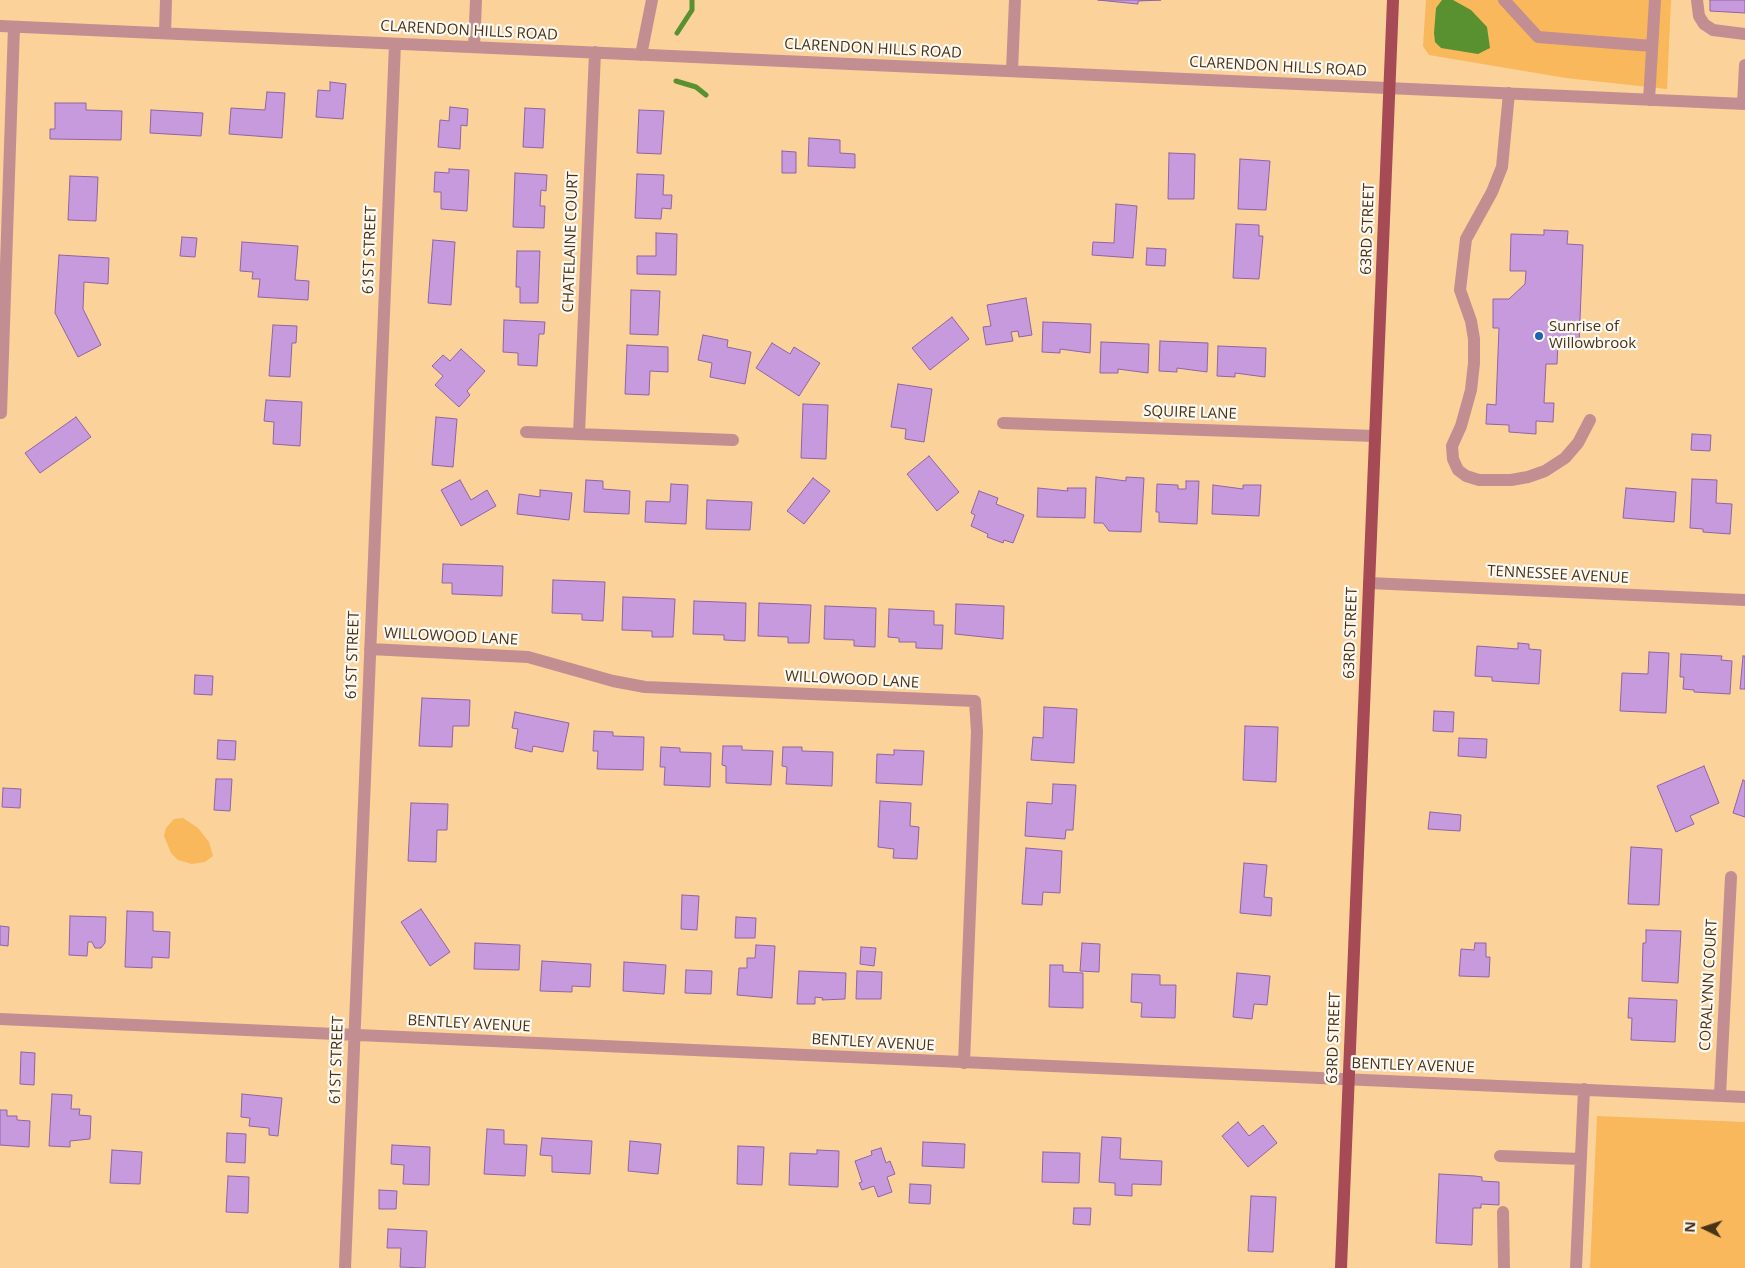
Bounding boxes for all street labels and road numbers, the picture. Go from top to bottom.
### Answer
street label: CLARENDON HILLS ROAD [380,17,558,45]
street label: CLARENDON HILLS ROAD [784,35,962,63]
street label: CLARENDON HILLS ROAD [1189,53,1367,81]
street label: CHATELAINE COURT [560,171,582,313]
street label: 63RD STREET [1357,183,1379,275]
street label: 61ST STREET [359,206,381,294]
street label: SQUIRE LANE [1143,402,1237,424]
street label: TENNESSEE AVENUE [1487,562,1629,588]
street label: 63RD STREET [1340,587,1362,679]
street label: 61ST STREET [342,611,364,699]
street label: WILLOWOOD LANE [383,624,519,650]
street label: WILLOWOOD LANE [784,667,920,693]
street label: CORALYNN COURT [1697,919,1721,1051]
street label: 63RD STREET [1323,992,1345,1084]
street label: BENTLEY AVENUE [407,1012,531,1036]
street label: 61ST STREET [326,1016,348,1104]
street label: BENTLEY AVENUE [811,1031,935,1055]
street label: BENTLEY AVENUE [1351,1055,1475,1077]

